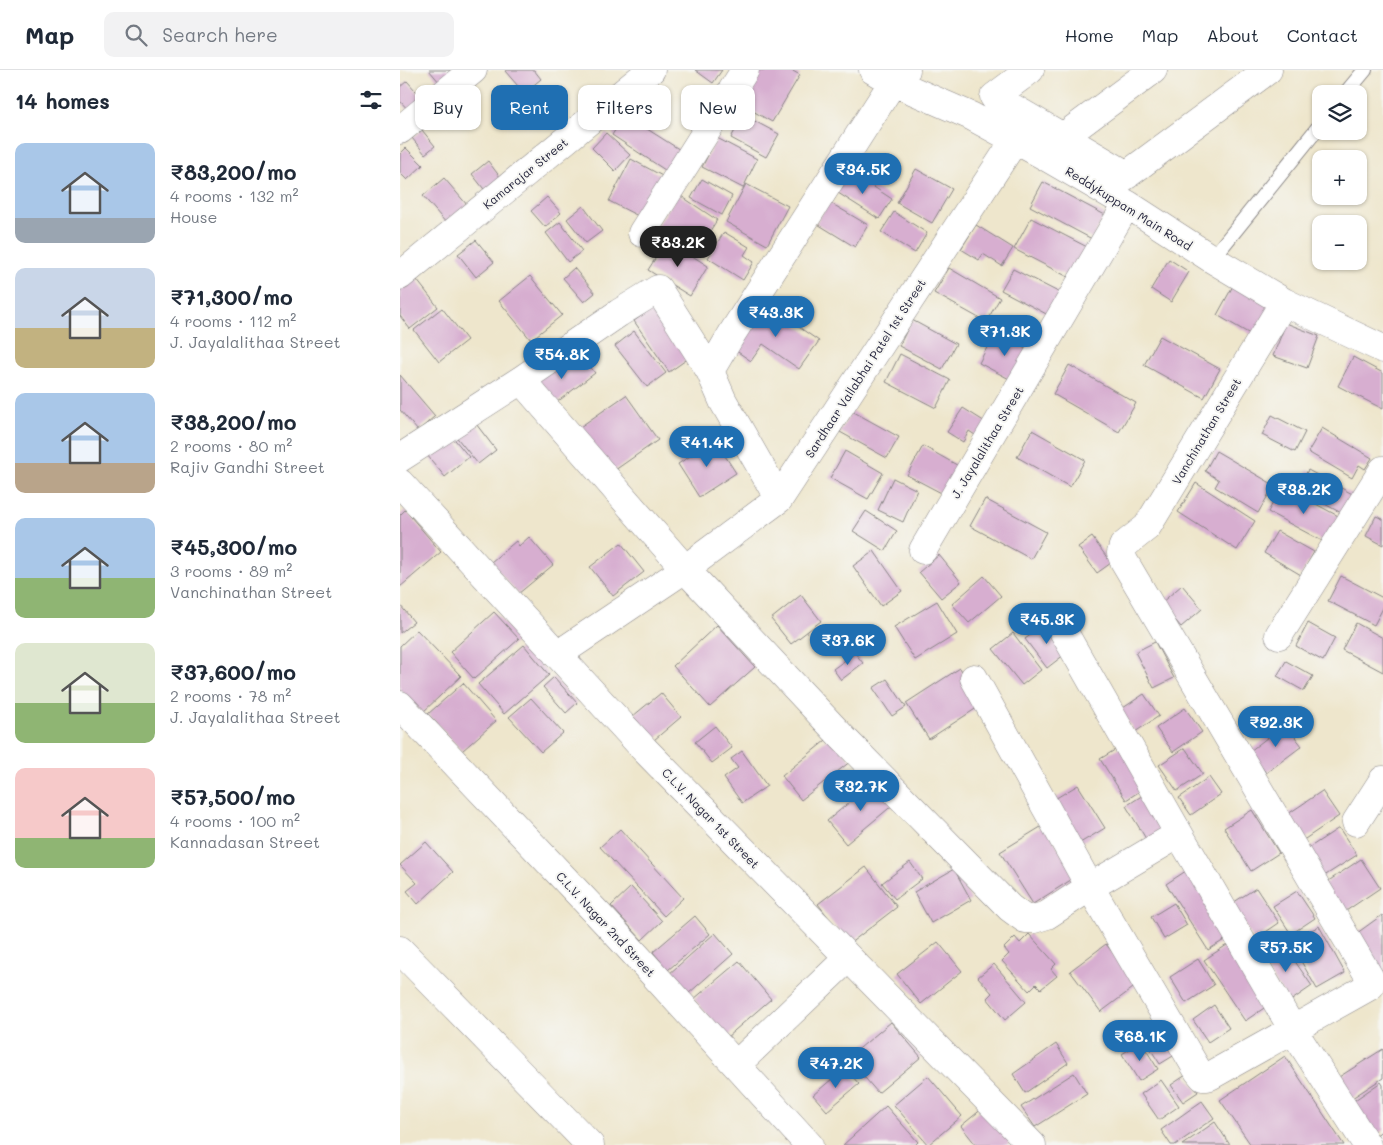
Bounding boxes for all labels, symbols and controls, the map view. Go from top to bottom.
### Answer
search box [104,12,454,57]
text: Map [25,19,74,50]
icon: search [122,21,150,49]
text: Search here [162,22,278,47]
text: Home [1065,23,1114,47]
text: Map [1142,23,1178,47]
text: About [1206,23,1259,47]
text: Contact [1287,23,1358,47]
chip: Buy [415,85,481,130]
chip: Rent [491,85,568,130]
chip: Filters [578,85,671,130]
chip: New [681,85,755,130]
map controls [1312,85,1367,270]
button: layers [1312,85,1367,140]
icon: filters [357,86,385,114]
text: 14 homes [15,87,110,114]
street label: Kamarajar Street [479,134,571,212]
button: + [1312,150,1367,205]
pin: ₹34.5K [822,152,904,195]
text: ₹83,200/mo [170,158,296,185]
text: ₹34.5K [835,158,891,179]
street label: Reddykuppam Main Road [1063,162,1196,254]
icon: home [55,163,115,223]
text: 4 rooms · 132 m² [170,185,299,206]
text: House [170,206,217,227]
button: − [1312,215,1367,270]
pin: ₹83.2K [637,226,719,268]
text: ₹83.2K [651,231,705,252]
street label: Sardhaar Vallabhai Patel 1st Street [801,275,929,461]
text: ₹71,300/mo [170,283,293,310]
icon: home [55,288,115,348]
pin: ₹43.3K [735,296,817,338]
text: ₹43.3K [748,301,804,322]
text: 4 rooms · 112 m² [170,310,296,331]
pin: ₹71.3K [964,314,1046,357]
text: ₹71.3K [979,320,1031,341]
text: J. Jayalalithaa Street [170,331,341,352]
pin: ₹54.8K [521,338,603,380]
text: ₹54.8K [534,343,590,364]
street label: Vanchinathan Street [1168,375,1244,487]
street label: J. Jayalalithaa Street [947,383,1027,501]
text: ₹38,200/mo [170,408,296,435]
icon: home [55,413,115,473]
pin: ₹41.4K [666,426,748,468]
text: ₹41.4K [680,431,734,452]
text: 2 rooms · 80 m² [170,435,292,456]
text: Rajiv Gandhi Street [170,456,325,477]
pin: ₹38.2K [1263,472,1345,515]
text: ₹38.2K [1277,478,1331,499]
text: ₹45,300/mo [170,533,297,560]
icon: home [55,538,115,598]
text: 3 rooms · 89 m² [170,560,292,581]
text: Vanchinathan Street [170,581,332,602]
pin: ₹45.3K [1006,602,1088,645]
text: ₹45.3K [1019,608,1075,629]
pin: ₹37.6K [807,624,889,666]
text: ₹37.6K [821,629,875,650]
text: ₹37,600/mo [170,658,296,685]
icon: home [55,663,115,723]
text: 2 rooms · 78 m² [170,685,291,706]
text: J. Jayalalithaa Street [170,706,341,727]
pin: ₹92.3K [1235,706,1317,748]
text: ₹92.3K [1249,711,1303,732]
street label: C.L.V. Nagar 1st Street [659,764,763,872]
pin: ₹32.7K [820,770,902,812]
text: ₹32.7K [834,775,888,796]
text: ₹57,500/mo [170,783,295,810]
icon: home [55,788,115,848]
text: 4 rooms · 100 m² [170,810,300,831]
text: Kannadasan Street [170,831,320,852]
street label: C.L.V. Nagar 2nd Street [553,868,659,980]
pin: ₹57.5K [1245,930,1327,973]
text: ₹57.5K [1259,936,1313,957]
pin: ₹68.1K [1099,1020,1181,1062]
text: ₹68.1K [1114,1025,1166,1046]
pin: ₹47.2K [795,1046,877,1089]
text: ₹47.2K [809,1052,863,1073]

